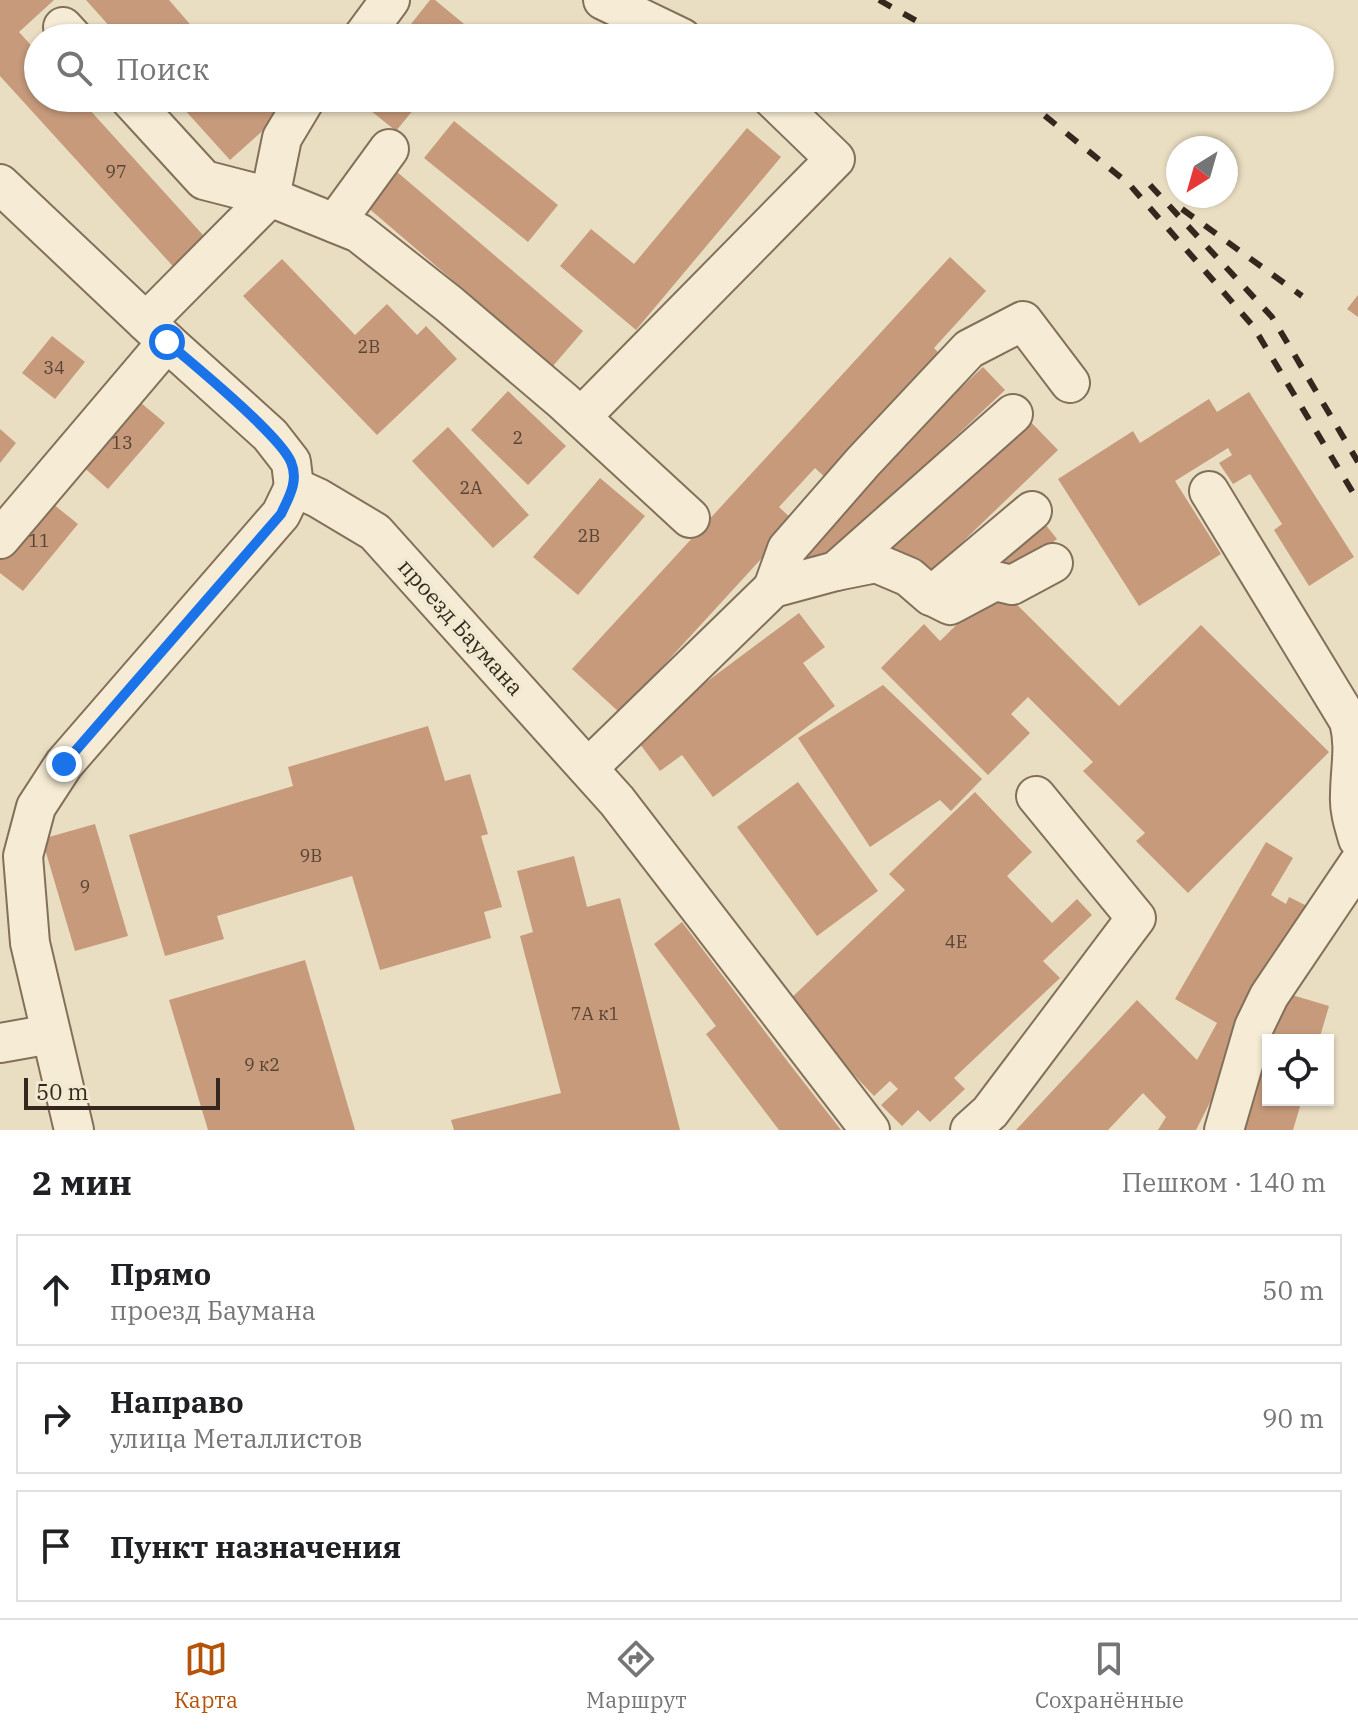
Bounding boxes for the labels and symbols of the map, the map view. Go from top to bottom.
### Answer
north arrow [1166,136,1238,208]
house number: 97 [105,160,127,183]
route start [149,324,185,360]
house number: 2B [358,335,380,358]
house number: 34 [43,356,65,379]
house number: 2 [513,426,523,449]
house number: 13 [111,431,133,454]
house number: 2A [459,476,483,499]
house number: 2B [578,524,600,547]
house number: 11 [28,529,50,552]
street label: проезд Баумана [392,552,530,701]
route end [46,746,82,782]
house number: 9В [300,844,322,867]
house number: 9 [80,875,90,898]
house number: 4E [945,930,967,953]
house number: 7А к1 [571,1002,619,1025]
house number: 9 к2 [244,1053,280,1076]
scale bar [24,1074,220,1110]

